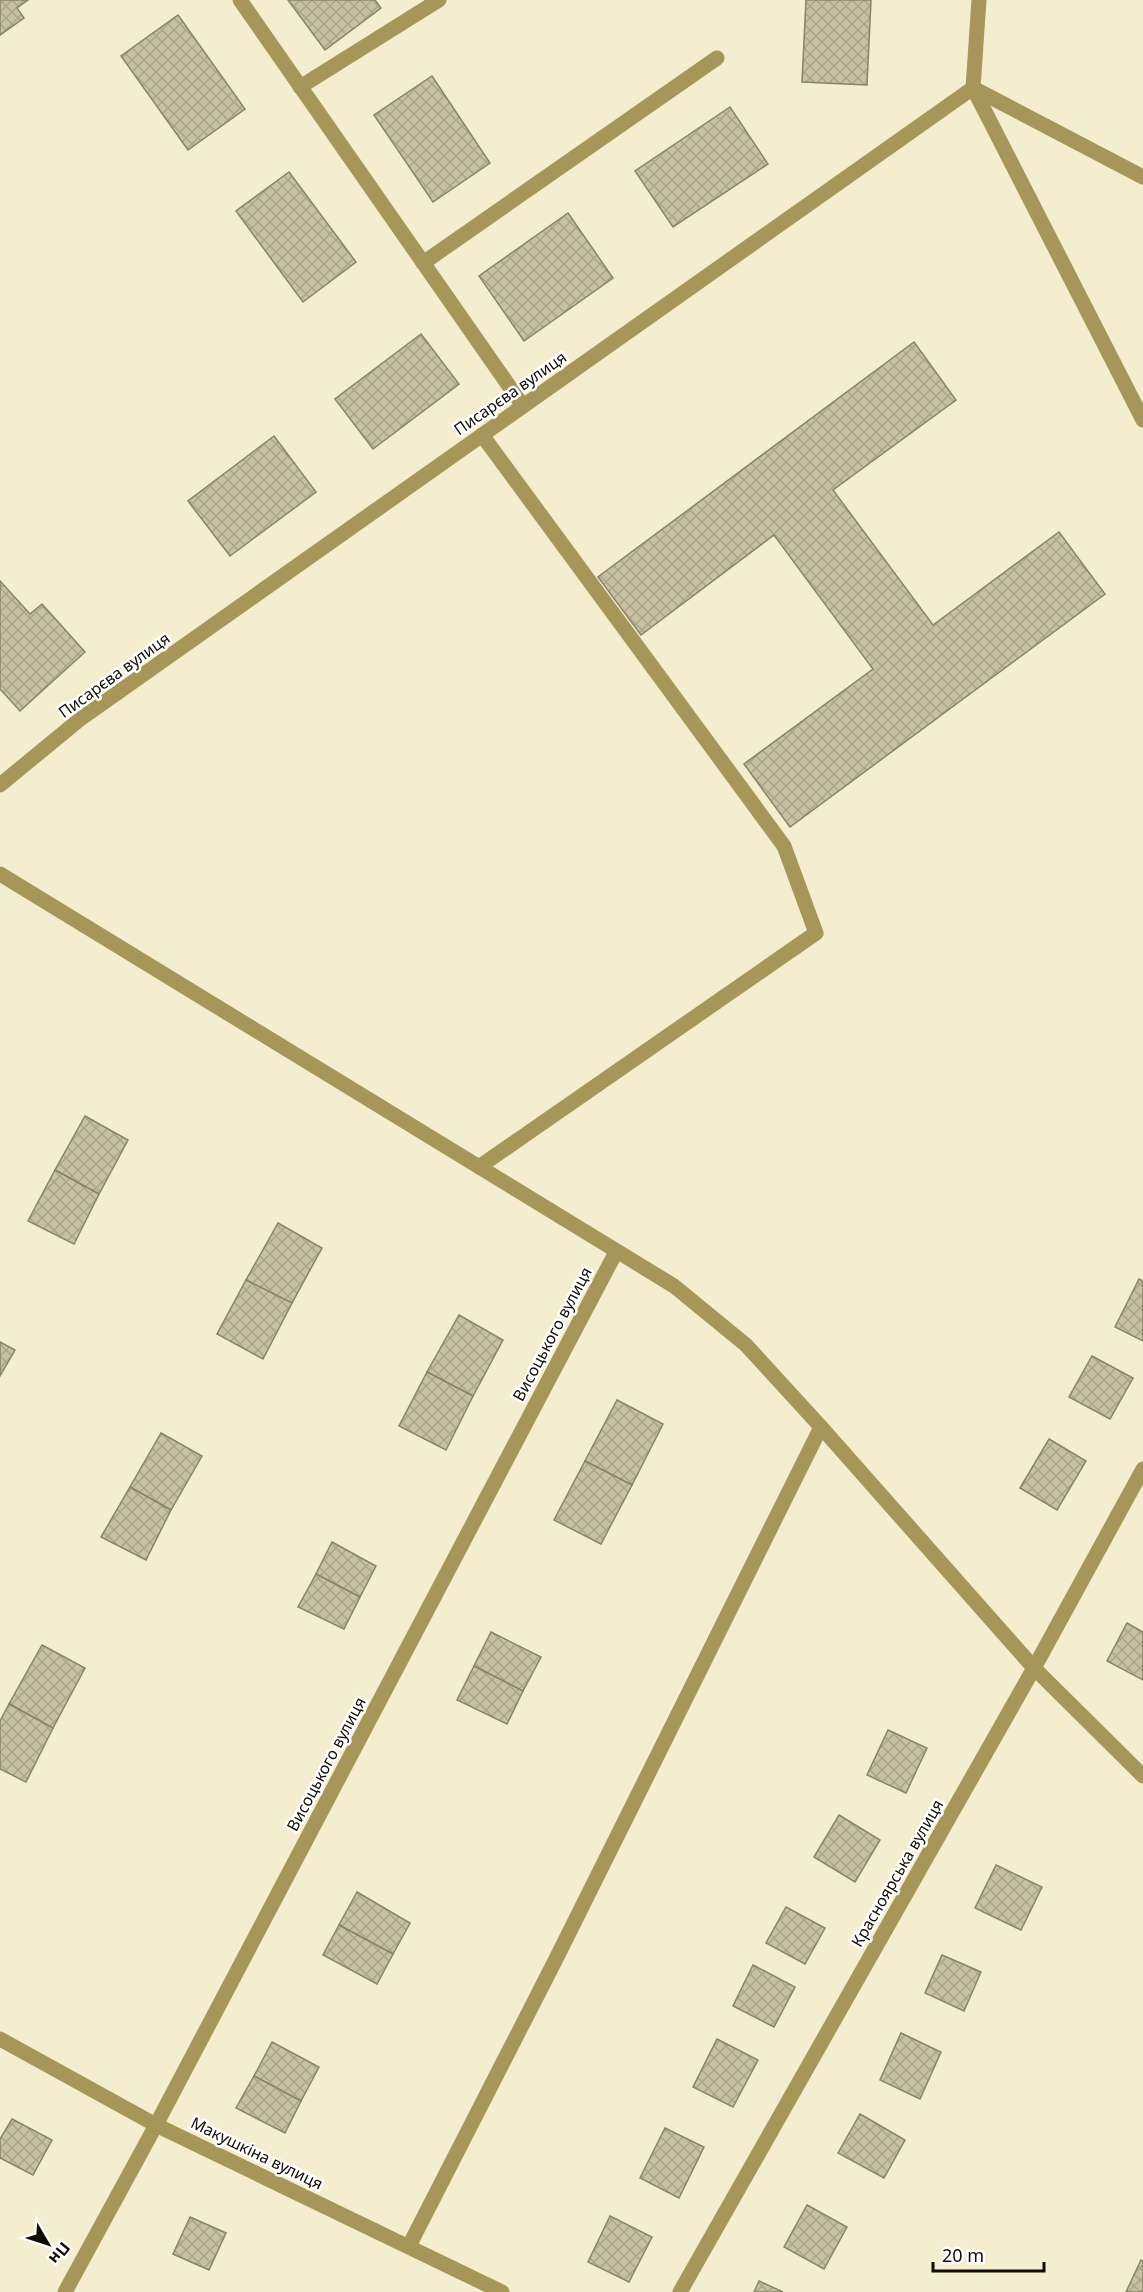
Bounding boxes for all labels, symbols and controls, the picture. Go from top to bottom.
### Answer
street label: Писарєва вулиця [449,346,571,440]
street label: Писарєва вулиця [54,627,174,723]
street label: Висоцького вулиця [507,1263,597,1405]
street label: Висоцького вулиця [281,1693,371,1835]
street label: Красноярська вулиця [846,1795,948,1951]
street label: Макушкіна вулиця [187,2111,327,2195]
north arrow [18,2214,78,2274]
scale bar [933,2235,1044,2273]
text: Пн [44,2238,75,2269]
text: 20 m [942,2243,984,2267]

